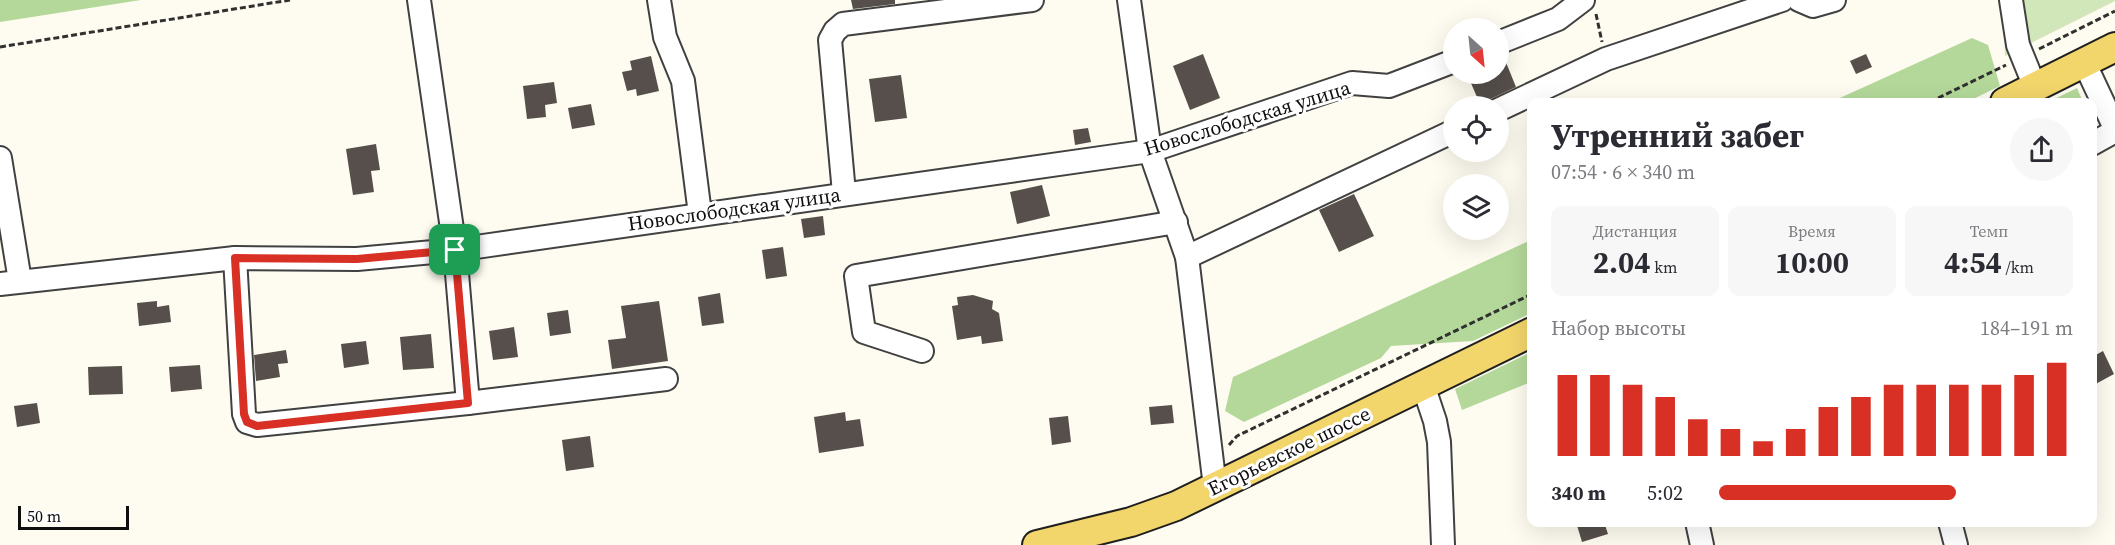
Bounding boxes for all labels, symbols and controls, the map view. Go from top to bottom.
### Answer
north arrow [1443,18,1509,84]
map controls [1443,18,1509,240]
street label: Новослободская улица [1140,73,1354,163]
button: locate [1443,96,1509,162]
text: Утренний забег [1551,113,1804,158]
button: share [2010,118,2073,181]
text: 07:54 · 6 × 340 m [1551,158,1695,186]
button: layers [1443,174,1509,240]
street label: Новослободская улица [626,180,843,238]
text: Дистанция [1593,220,1677,242]
text: Время [1788,220,1836,242]
text: Темп [1970,220,2008,242]
pin [429,224,480,275]
icon: arrive [438,233,471,266]
text: 2.04 [1593,242,1650,283]
text: 10:00 [1775,242,1849,283]
text: 4:54 [1944,242,2002,283]
text: km [1650,256,1677,278]
text: /km [2002,256,2034,278]
text: Набор высоты [1551,314,1686,342]
text: 184–191 m [1980,314,2073,342]
street label: Егорьевское шоссе [1203,399,1375,503]
text: 340 m [1551,479,1606,507]
text: 5:02 [1647,479,1683,507]
scale bar [18,503,129,530]
text: 50 m [27,505,61,527]

